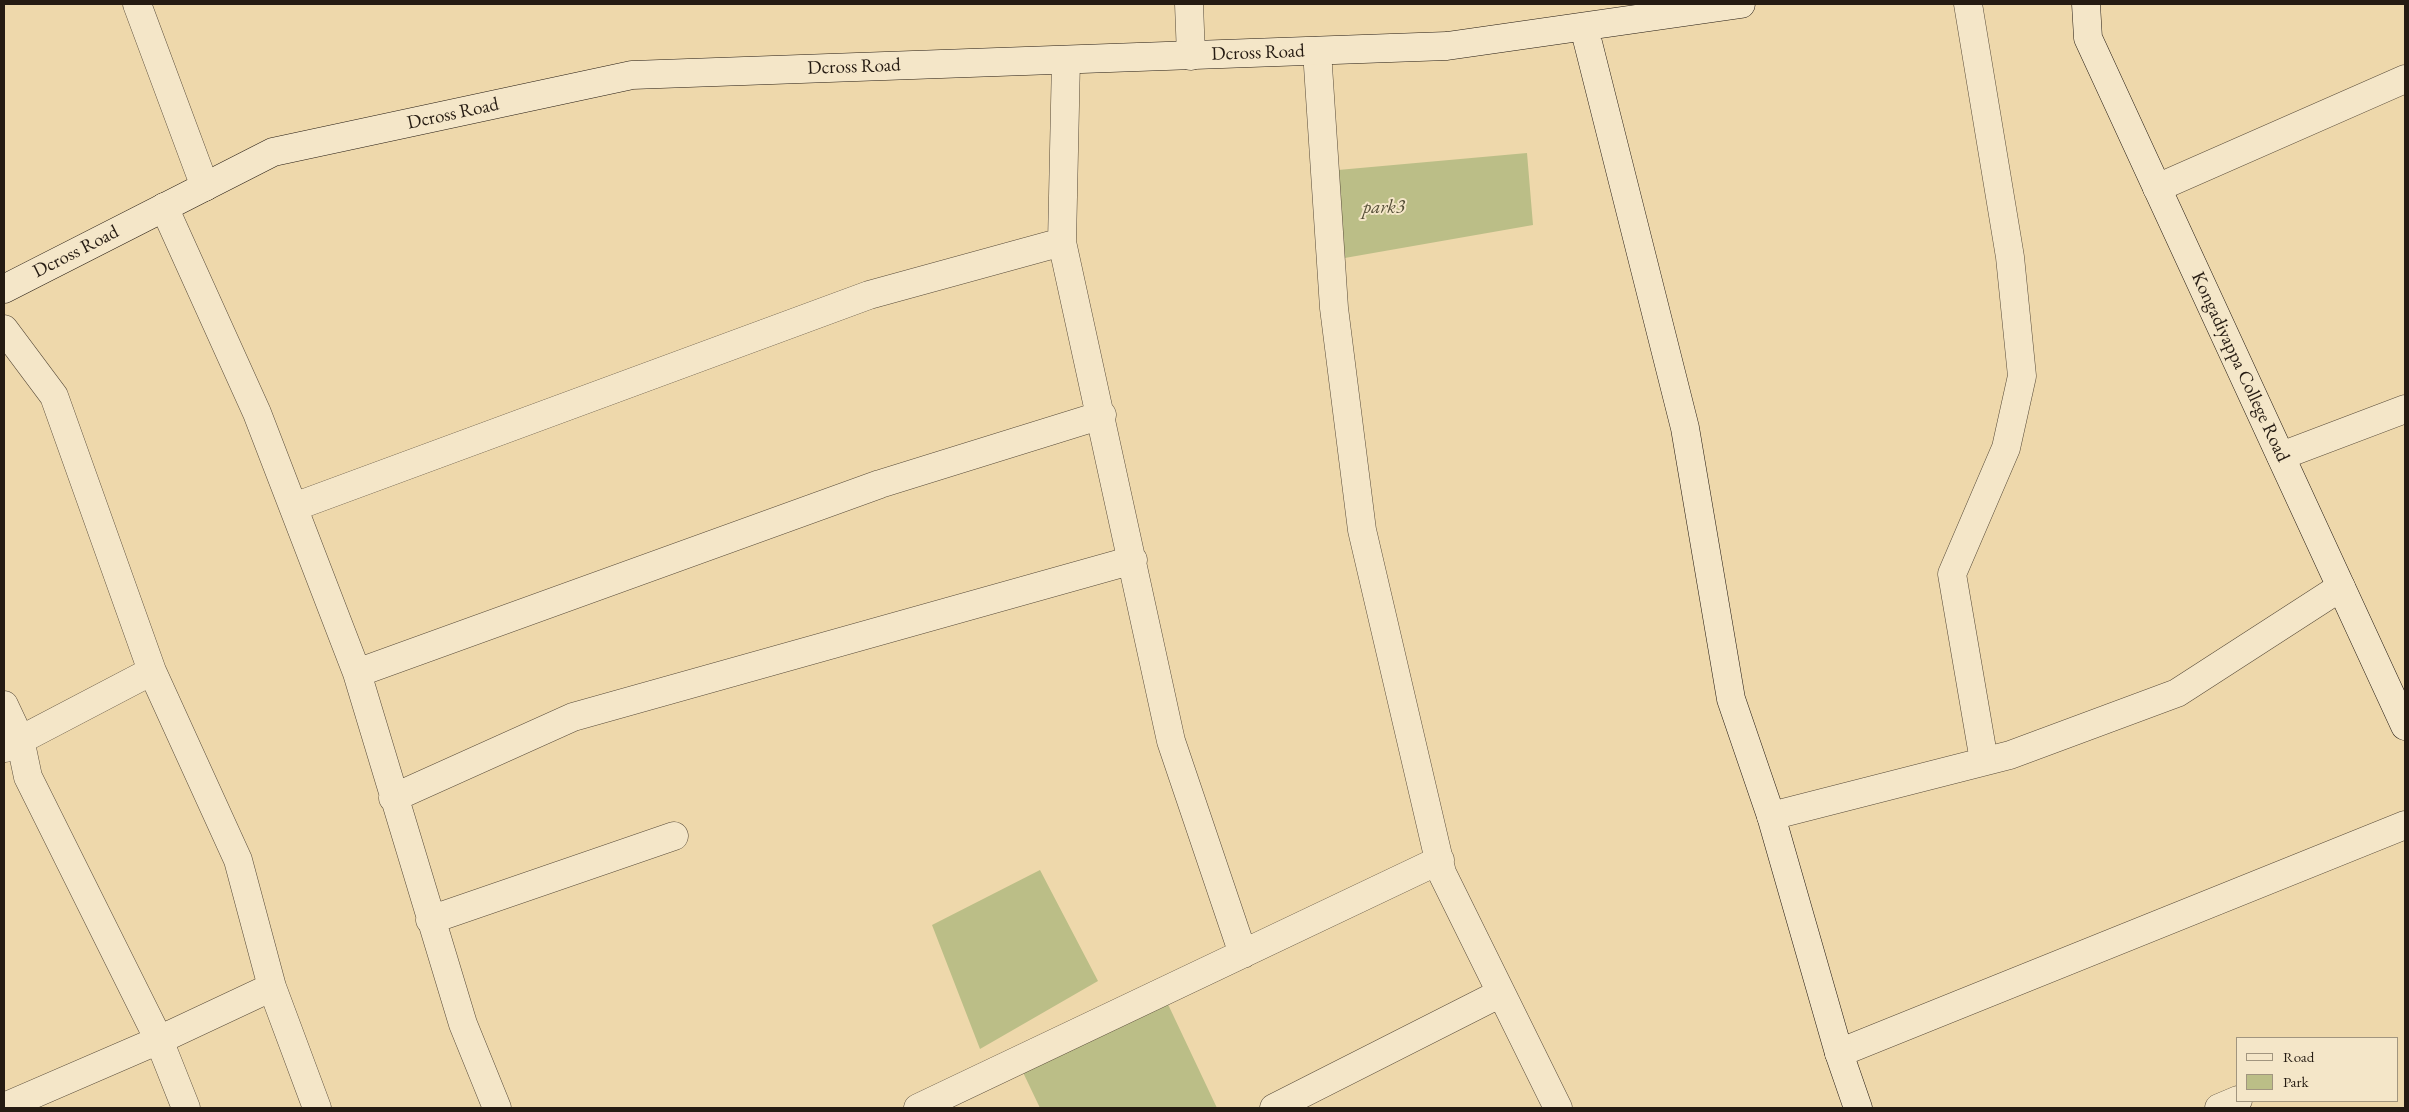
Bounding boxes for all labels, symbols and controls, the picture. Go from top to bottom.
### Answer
street label: Dcross Road [1211,40,1305,66]
street label: Dcross Road [807,54,901,80]
street label: Dcross Road [405,93,501,135]
park label: park3 [1363,197,1405,219]
street label: Dcross Road [29,221,123,283]
street label: Kongadiyappa College Road [2186,268,2294,466]
legend [2236,1037,2399,1102]
text: Road [2283,1047,2314,1066]
text: Park [2283,1072,2309,1091]

